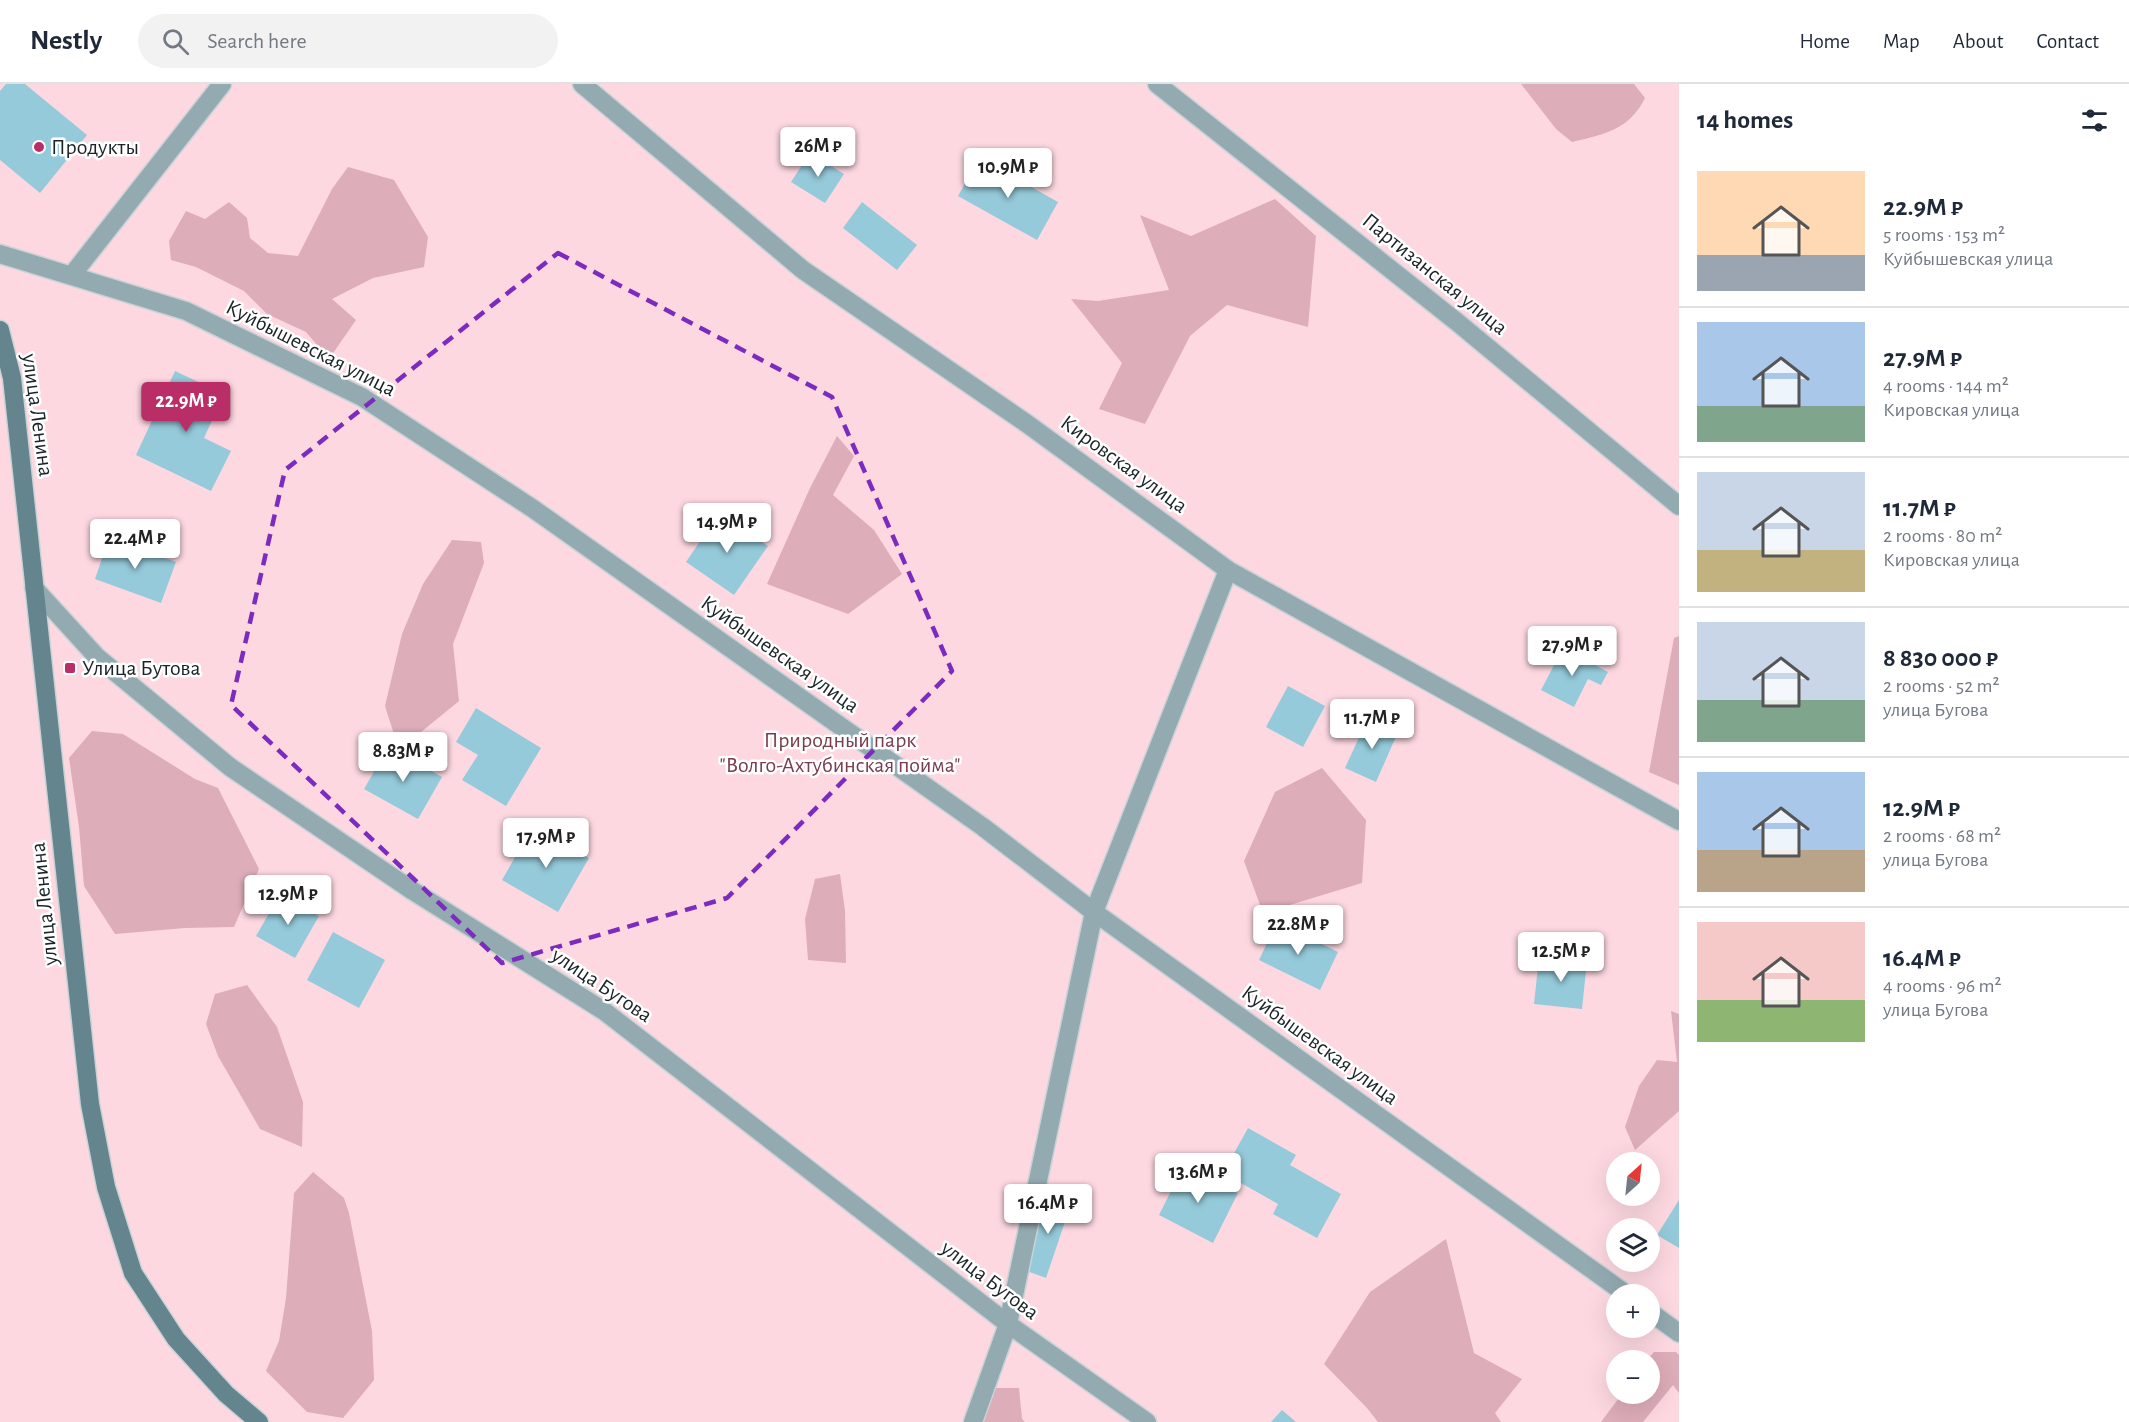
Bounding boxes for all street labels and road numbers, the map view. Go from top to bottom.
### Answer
street label: Партизанская улица [1358,209,1512,339]
street label: Куйбышевская улица [222,296,400,400]
street label: улица Ленина [18,351,57,478]
street label: Кировская улица [1057,411,1191,517]
street label: Куйбышевская улица [697,591,863,717]
street label: улица Ленина [27,841,62,968]
street label: улица Бугова [547,943,656,1027]
street label: Куйбышевская улица [1238,981,1402,1109]
street label: улица Бугова [936,1236,1043,1324]

